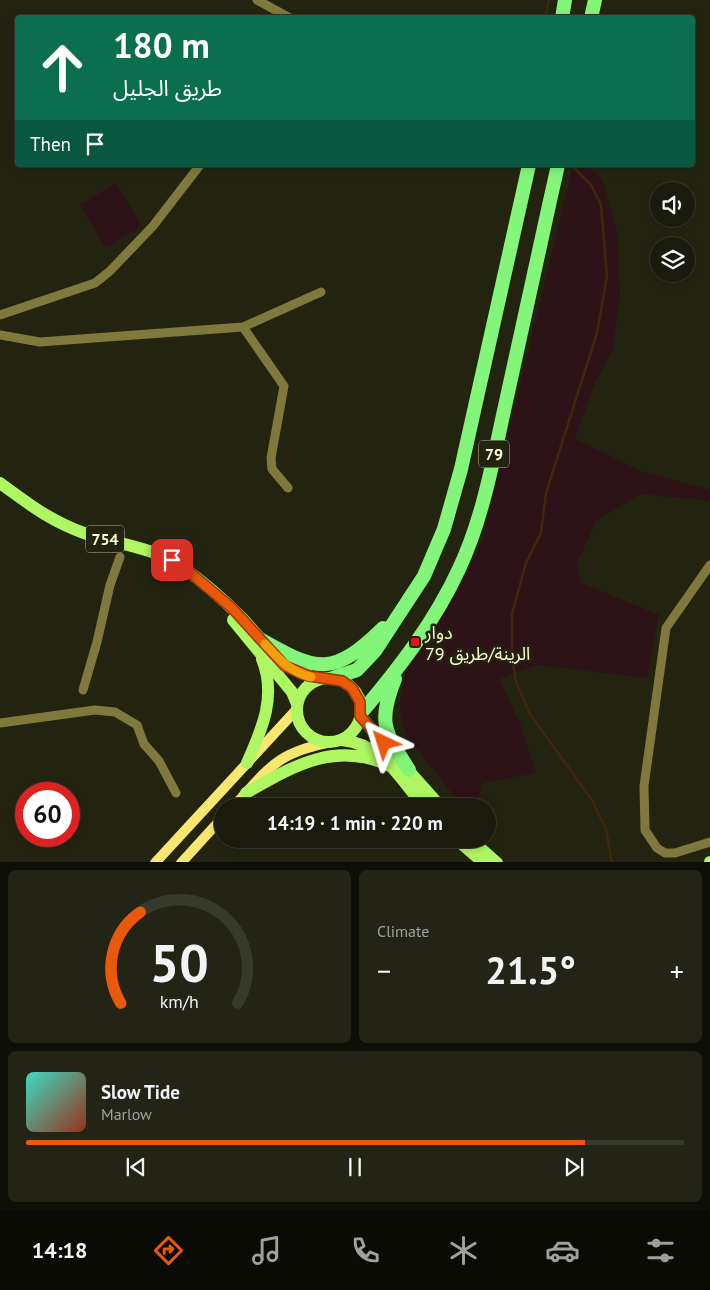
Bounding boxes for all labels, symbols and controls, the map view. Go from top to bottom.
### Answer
text: 180 m [113,22,210,68]
icon: ahead [30,35,95,100]
text: طريق الجليل [113,74,222,102]
icon: arrive [81,130,109,158]
text: Then [30,132,71,156]
map controls [650,182,695,282]
button: sound [650,182,695,227]
button: layers [650,237,695,282]
road number: 79 [479,440,509,468]
road number: 754 [86,526,124,552]
pin [151,539,193,581]
icon: arrive [158,546,186,574]
place label: دوار الرينة/طريق 79 [424,621,530,665]
marker: دوار الرينة/طريق 79 [409,636,421,648]
position arrow [357,716,409,768]
speed limit sign: 60 [15,782,80,847]
text: 14:19 · 1 min · 220 m [267,811,443,835]
text: Climate [377,921,429,941]
text: 50 [150,929,209,996]
text: 21.5° [485,945,576,994]
text: − [377,952,391,989]
text: + [670,952,684,989]
text: km/h [160,990,199,1013]
text: Slow Tide [101,1080,180,1104]
text: Marlow [101,1104,152,1124]
icon: previous [122,1153,150,1181]
icon: pause [341,1153,369,1181]
icon: next [560,1153,588,1181]
icon: directions [151,1233,186,1268]
icon: music [249,1233,284,1268]
icon: phone [348,1233,383,1268]
icon: climate [446,1233,481,1268]
icon: car [545,1233,580,1268]
icon: filters [643,1233,678,1268]
text: 14:18 [32,1236,88,1264]

